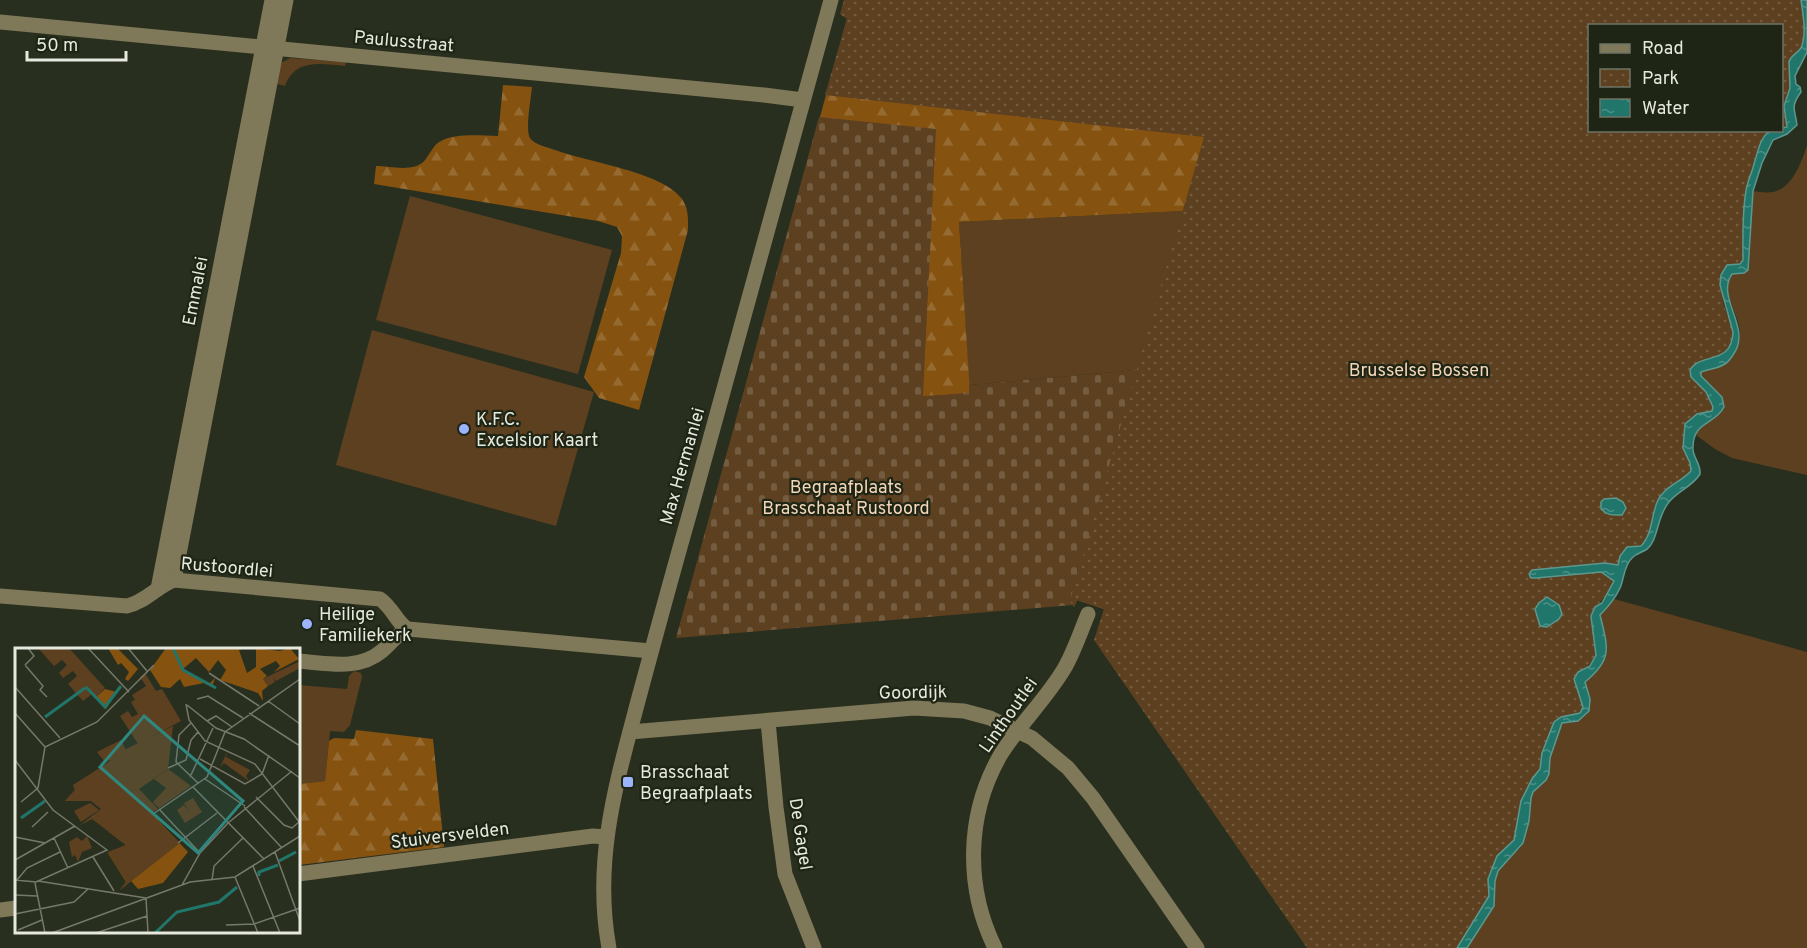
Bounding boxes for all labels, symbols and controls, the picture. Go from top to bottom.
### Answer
scale bar [27,24,126,62]
legend [1588,24,1783,132]
street label: Paulusstraat [353,27,455,58]
text: 50 m [36,35,78,58]
text: Road [1642,38,1684,61]
text: Park [1642,68,1679,91]
text: Water [1642,98,1689,121]
street label: Emmalei [179,255,214,328]
park label: Brusselse Bossen [1349,360,1489,383]
street label: Max Hermanlei [656,405,711,528]
place label: K.F.C. Excelsior Kaart [476,409,598,453]
marker: K.F.C. Excelsior Kaart [457,422,471,436]
park label: Begraafplaats Brasschaat Rustoord [762,477,930,521]
street label: Rustoordlei [180,553,274,584]
place label: Heilige Familiekerk [319,604,412,648]
marker: Heilige Familiekerk [300,617,314,631]
inset map [15,648,300,933]
street label: Linthoutlei [975,674,1044,758]
street label: Goordijk [879,681,948,706]
place label: Brasschaat Begraafplaats [640,762,753,806]
marker: Brasschaat Begraafplaats [621,775,635,789]
street label: De Gagel [782,797,817,872]
street label: Stuiversvelden [390,818,511,855]

